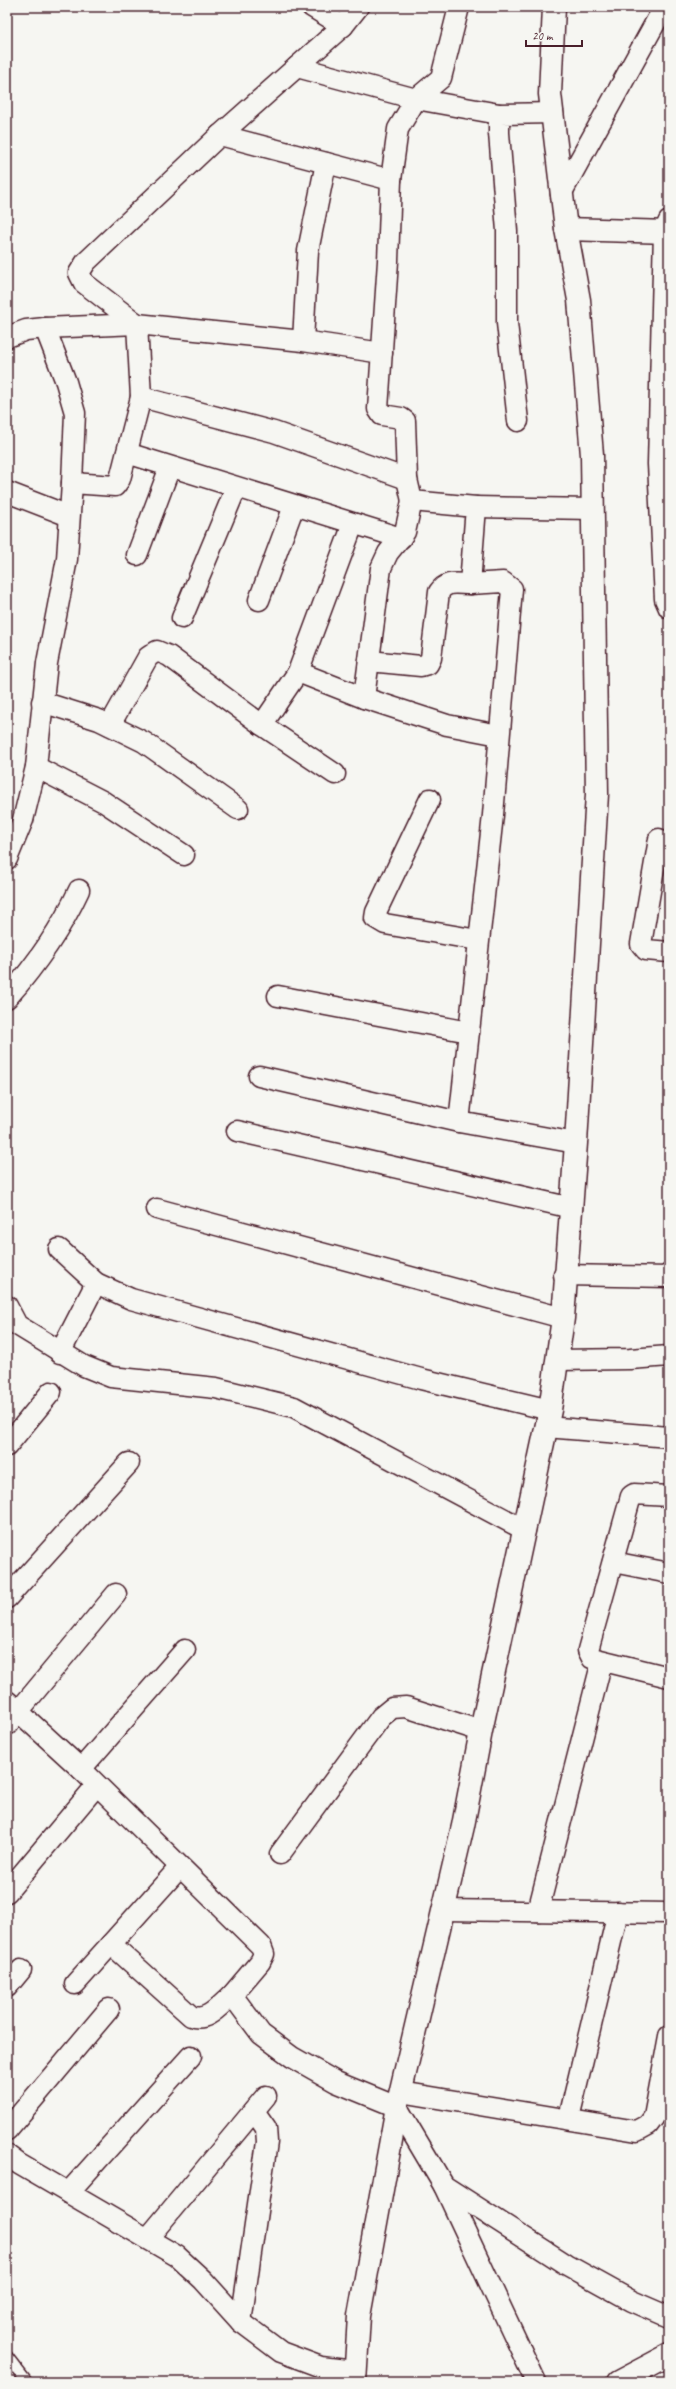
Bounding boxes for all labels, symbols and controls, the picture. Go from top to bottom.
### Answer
scale bar [526,22,582,48]
text: 20 m [532,28,554,44]

